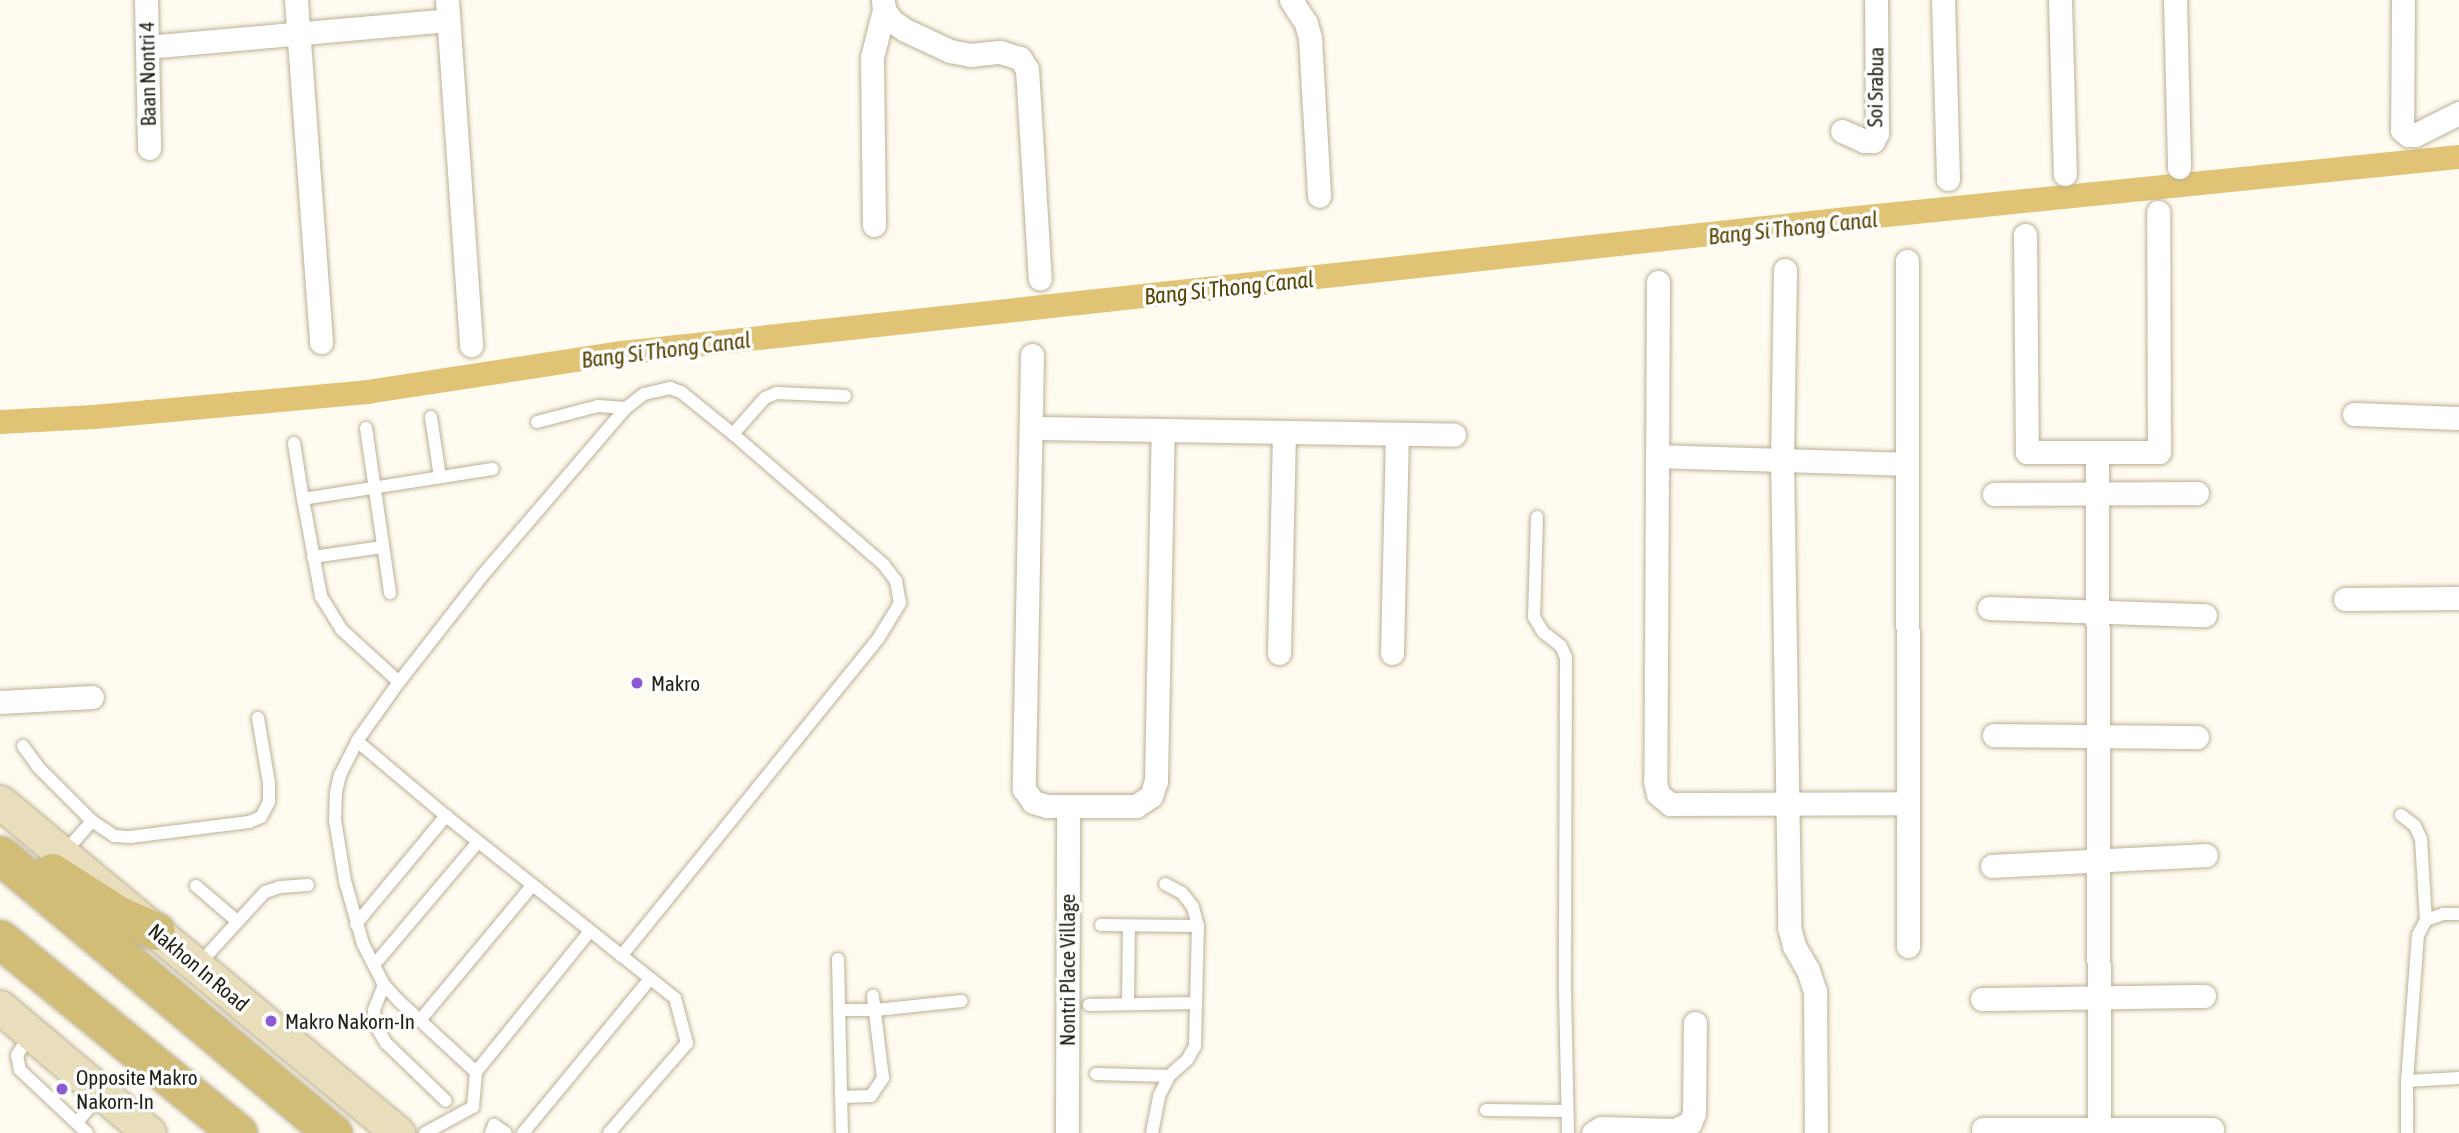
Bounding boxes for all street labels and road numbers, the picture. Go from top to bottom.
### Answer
street label: Baan Nontri 4 [133,21,161,127]
street label: Soi Srabua [1862,46,1888,128]
street label: Nontri Place Village [1054,894,1080,1046]
street label: Nakhon In Road [144,918,254,1016]

